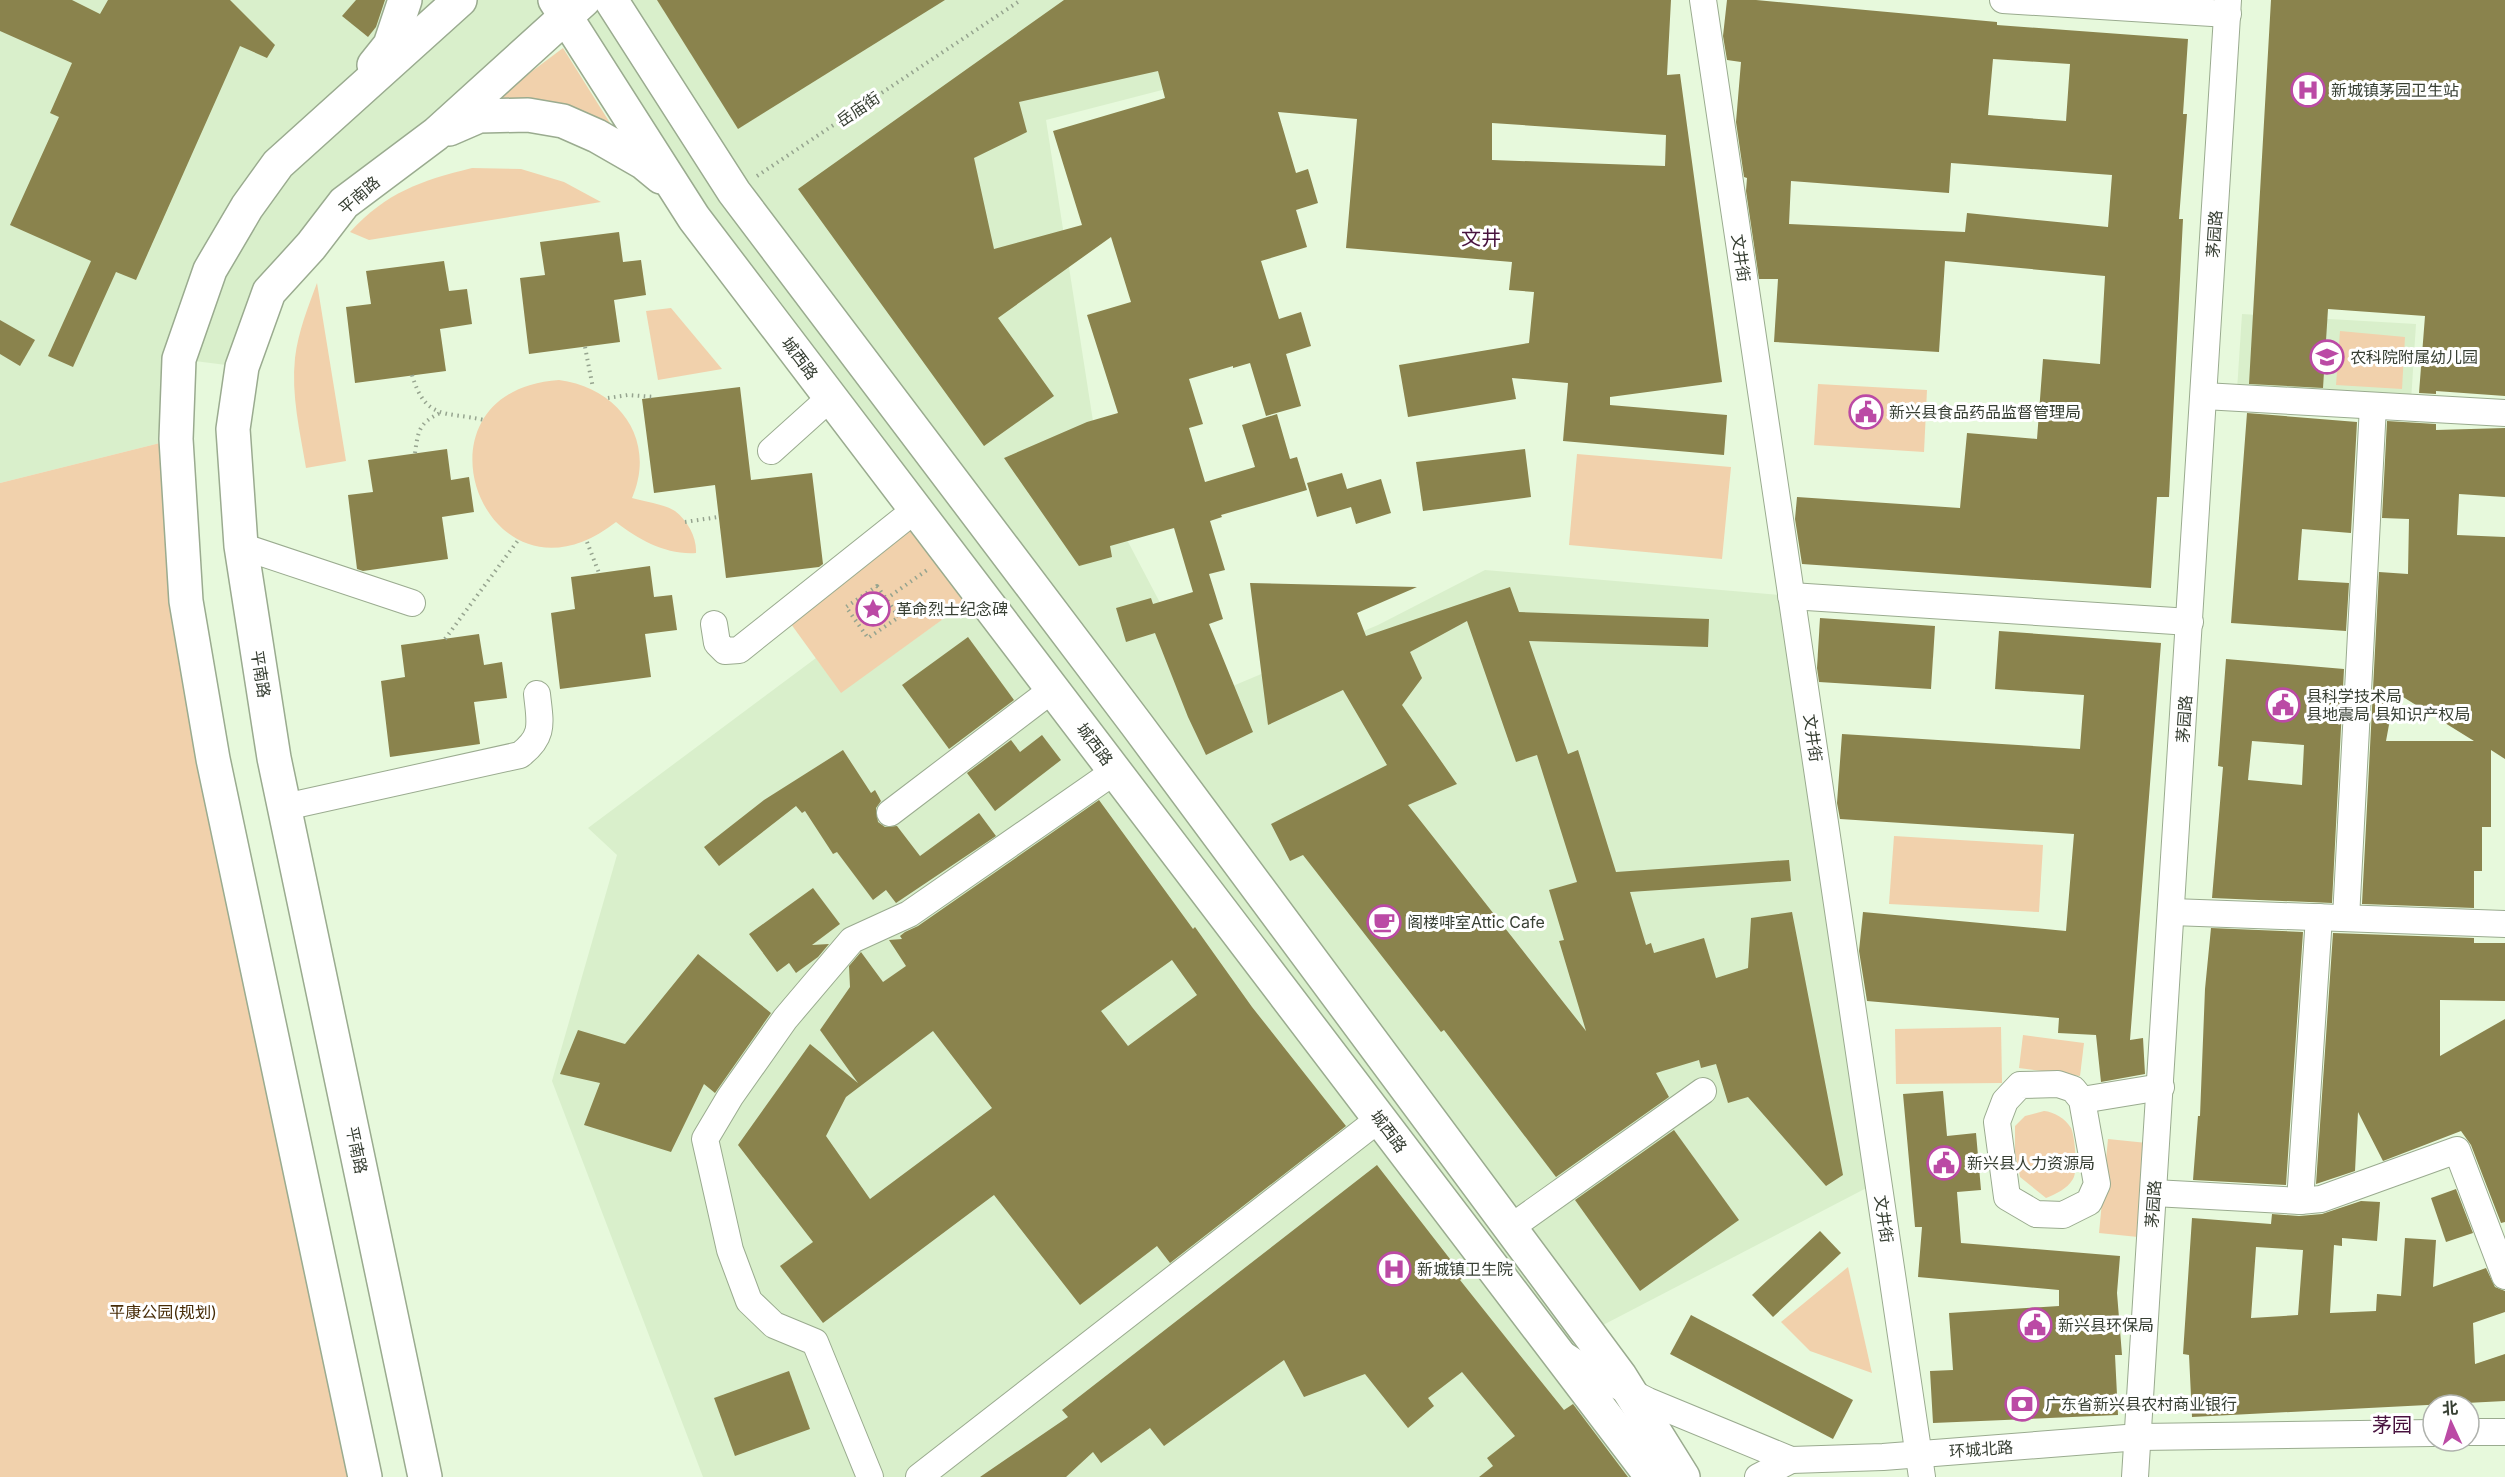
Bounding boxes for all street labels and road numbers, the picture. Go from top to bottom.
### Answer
street label: 岳庙街 [833,87,883,131]
street label: 平南路 [334,172,384,218]
street label: 茅园路 [2202,209,2226,259]
street label: 文井街 [1728,233,1754,283]
street label: 城西路 [778,333,822,383]
street label: 平南路 [247,649,275,699]
street label: 茅园路 [2172,694,2196,744]
street label: 文井街 [1800,713,1826,763]
street label: 城西路 [1073,719,1117,769]
street label: 城西路 [1367,1106,1411,1156]
street label: 平南路 [342,1124,372,1176]
street label: 茅园路 [2141,1179,2165,1229]
street label: 文井街 [1871,1194,1897,1244]
street label: 环城北路 [1948,1437,2014,1461]

